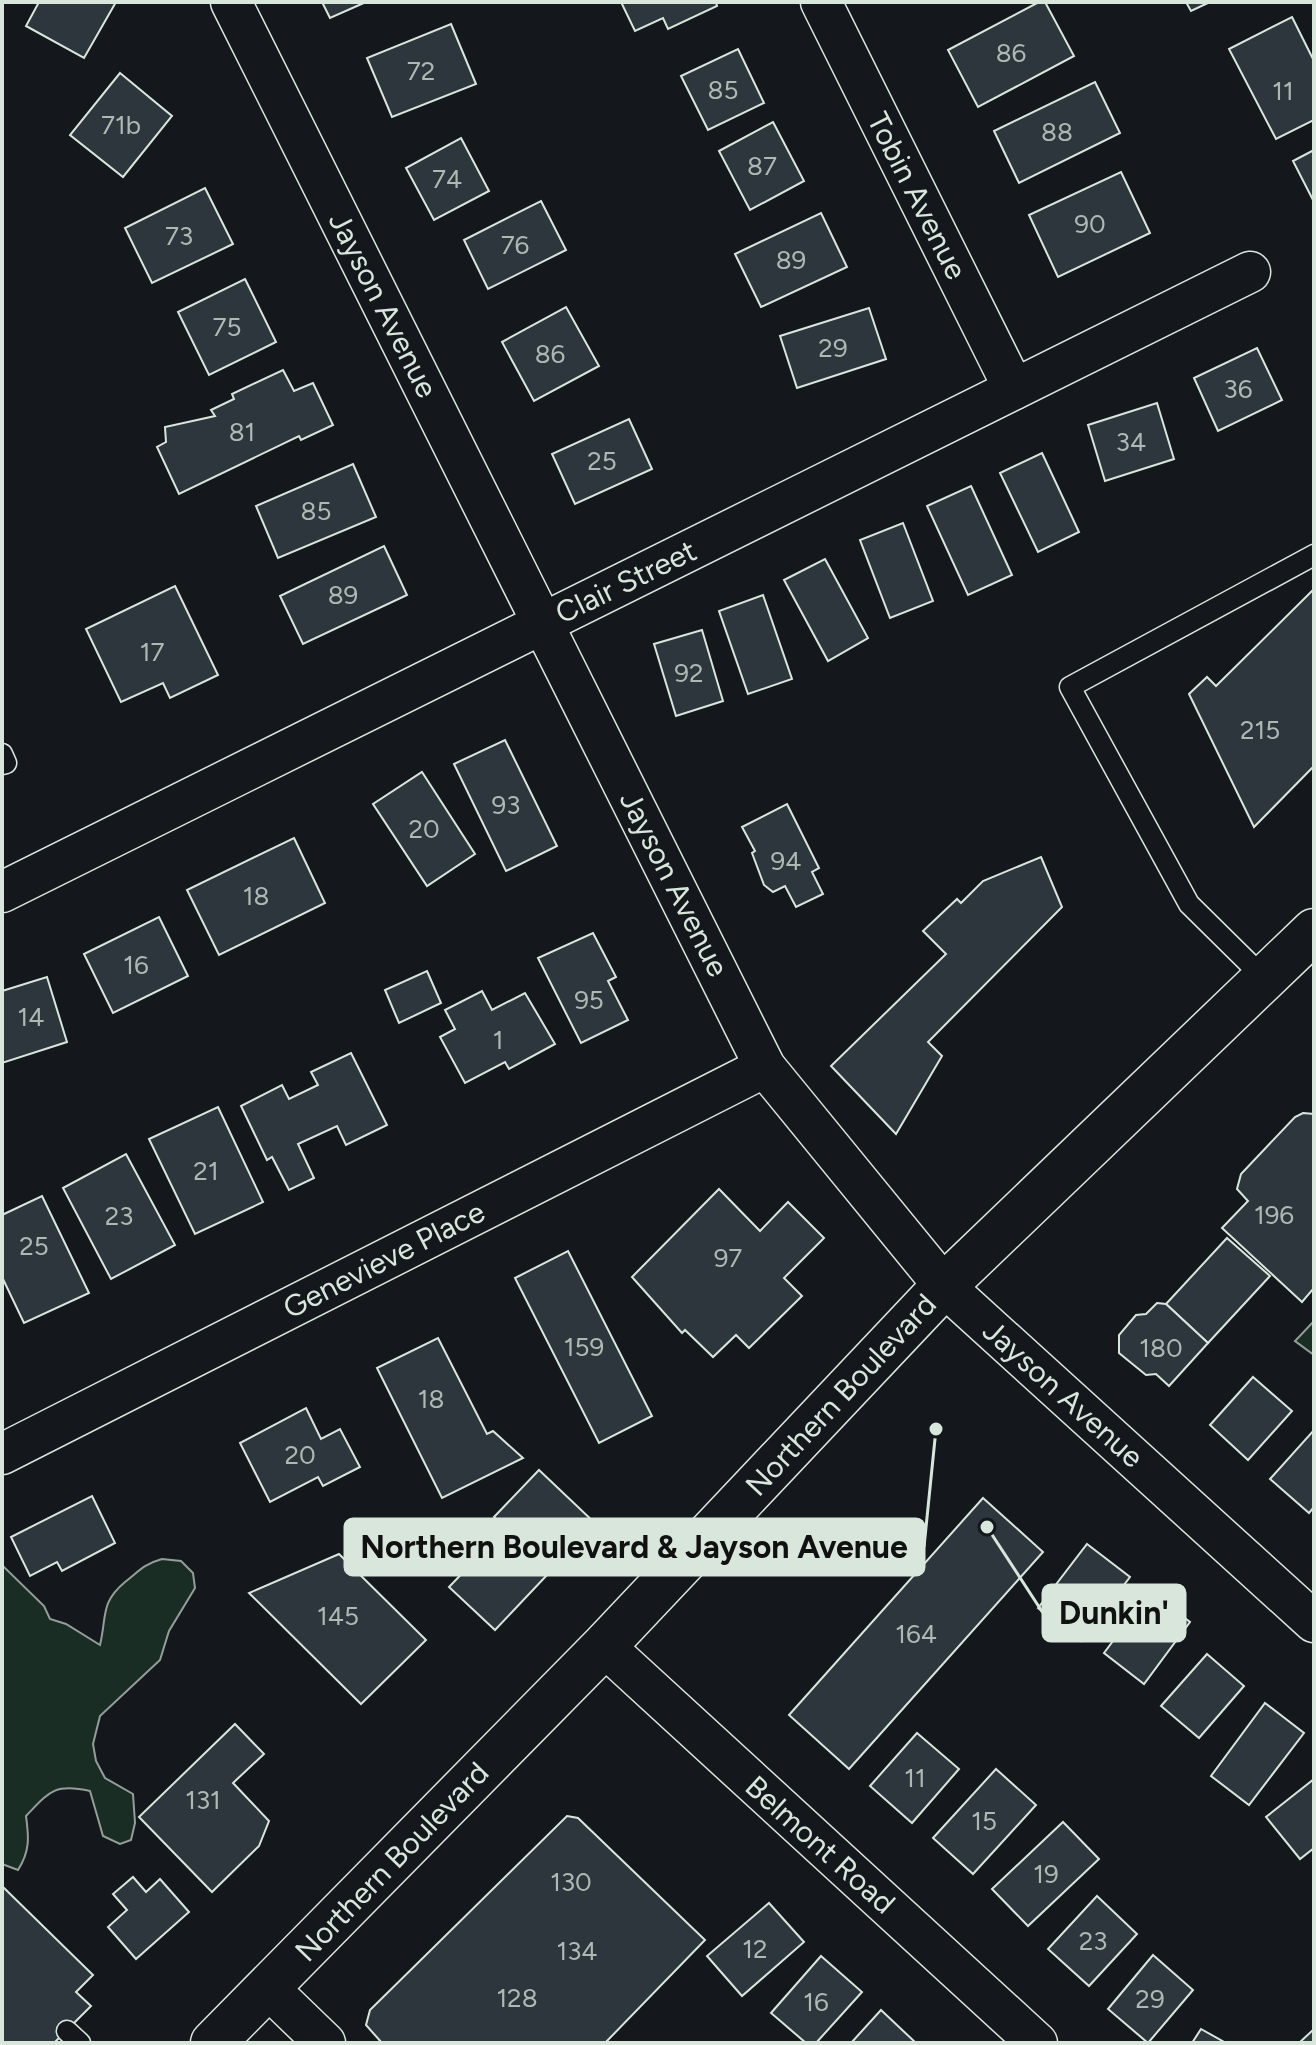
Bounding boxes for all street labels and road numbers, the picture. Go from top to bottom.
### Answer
street label: Tobin Avenue [860,106,975,285]
street label: Jayson Avenue [321,206,446,404]
street label: Clair Street [549,532,702,632]
street label: Jayson Avenue [612,785,737,983]
street label: Genevieve Place [277,1193,491,1326]
street label: Northern Boulevard [737,1286,944,1503]
street label: Jayson Avenue [975,1312,1151,1475]
street label: Northern Boulevard [287,1754,496,1969]
street label: Belmont Road [738,1768,903,1922]

